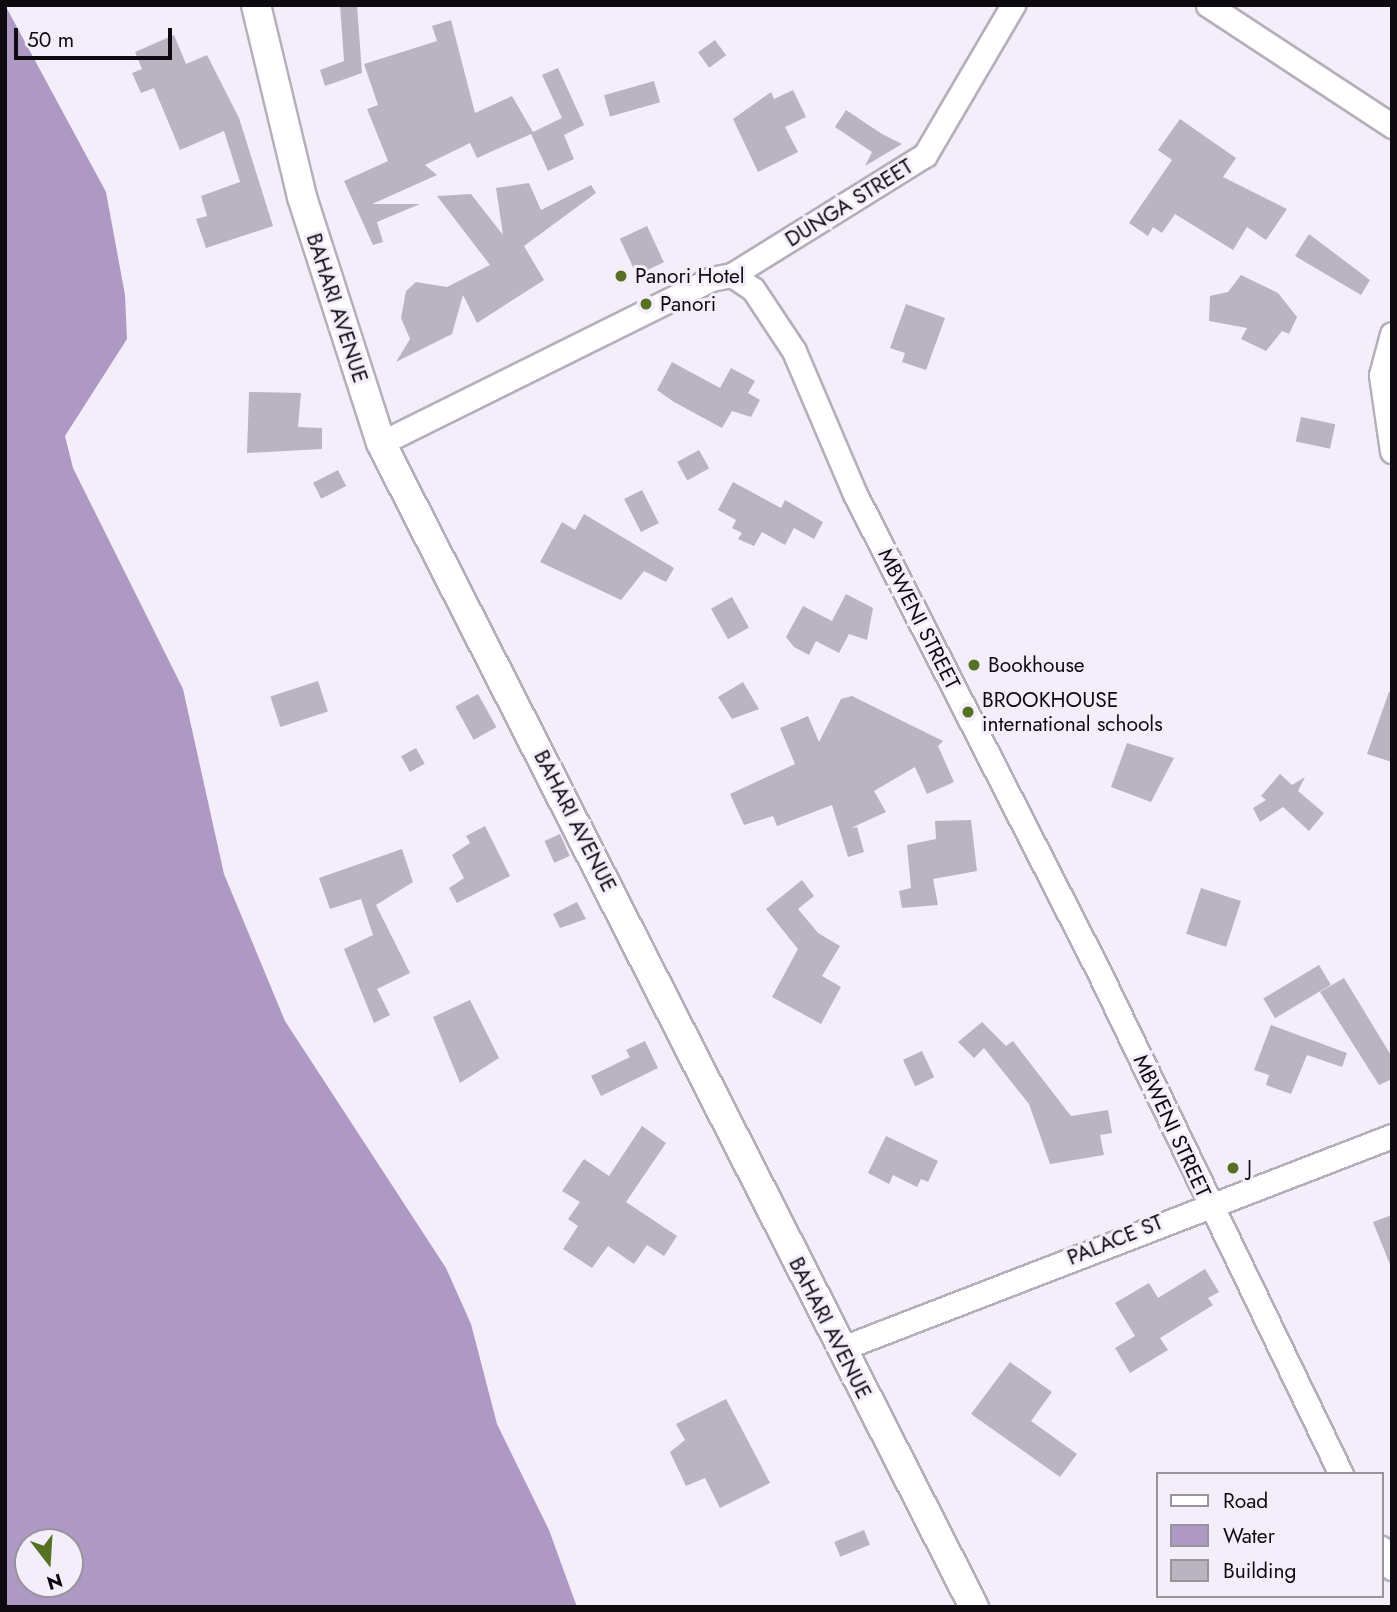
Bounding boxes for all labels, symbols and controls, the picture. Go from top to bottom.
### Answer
scale bar [18,14,175,58]
text: 50 m [27,25,74,55]
street label: DUNGA STREET [781,154,917,252]
street label: BAHARI AVENUE [301,230,373,386]
place label: Panori Hotel [635,263,745,289]
marker: Panori Hotel [613,268,629,284]
place label: Panori [660,291,716,317]
marker: Panori [638,296,654,312]
street label: MBWENI STREET [873,545,965,693]
place label: Bookhouse [988,652,1085,678]
marker: Bookhouse [966,657,982,673]
place label: BROOKHOUSE international schools [982,687,1163,737]
marker: BROOKHOUSE international schools [960,704,976,720]
street label: BAHARI AVENUE [528,746,622,896]
street label: MBWENI STREET [1128,1051,1216,1201]
place label: J [1247,1155,1252,1181]
marker: J [1225,1160,1241,1176]
street label: PALACE ST [1064,1209,1166,1271]
street label: BAHARI AVENUE [783,1253,877,1403]
legend [1156,1472,1383,1598]
text: Road [1223,1486,1268,1516]
text: Water [1223,1521,1275,1551]
north arrow [14,1528,84,1598]
text: Building [1223,1556,1296,1586]
text: N [44,1567,66,1597]

